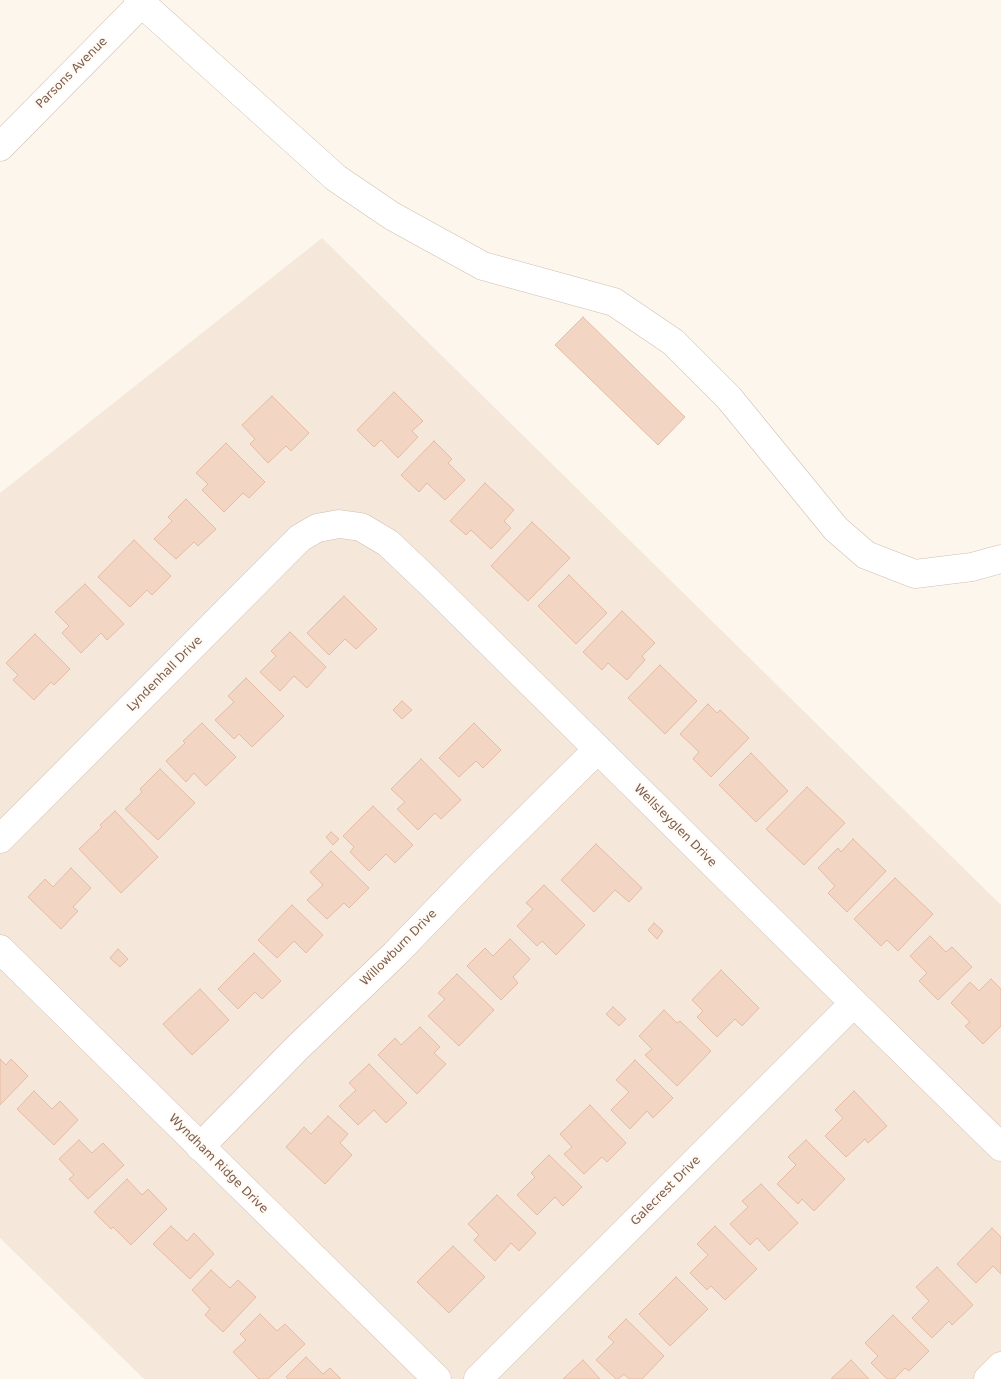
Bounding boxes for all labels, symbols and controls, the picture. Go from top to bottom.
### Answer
street label: Parsons Avenue [33,34,111,112]
street label: Lyndenhall Drive [124,633,206,715]
street label: Wellsleyglen Drive [631,782,719,870]
street label: Willowburn Drive [358,907,440,989]
street label: Wyndham Ridge Drive [165,1111,271,1217]
street label: Galecrest Drive [628,1153,704,1229]

